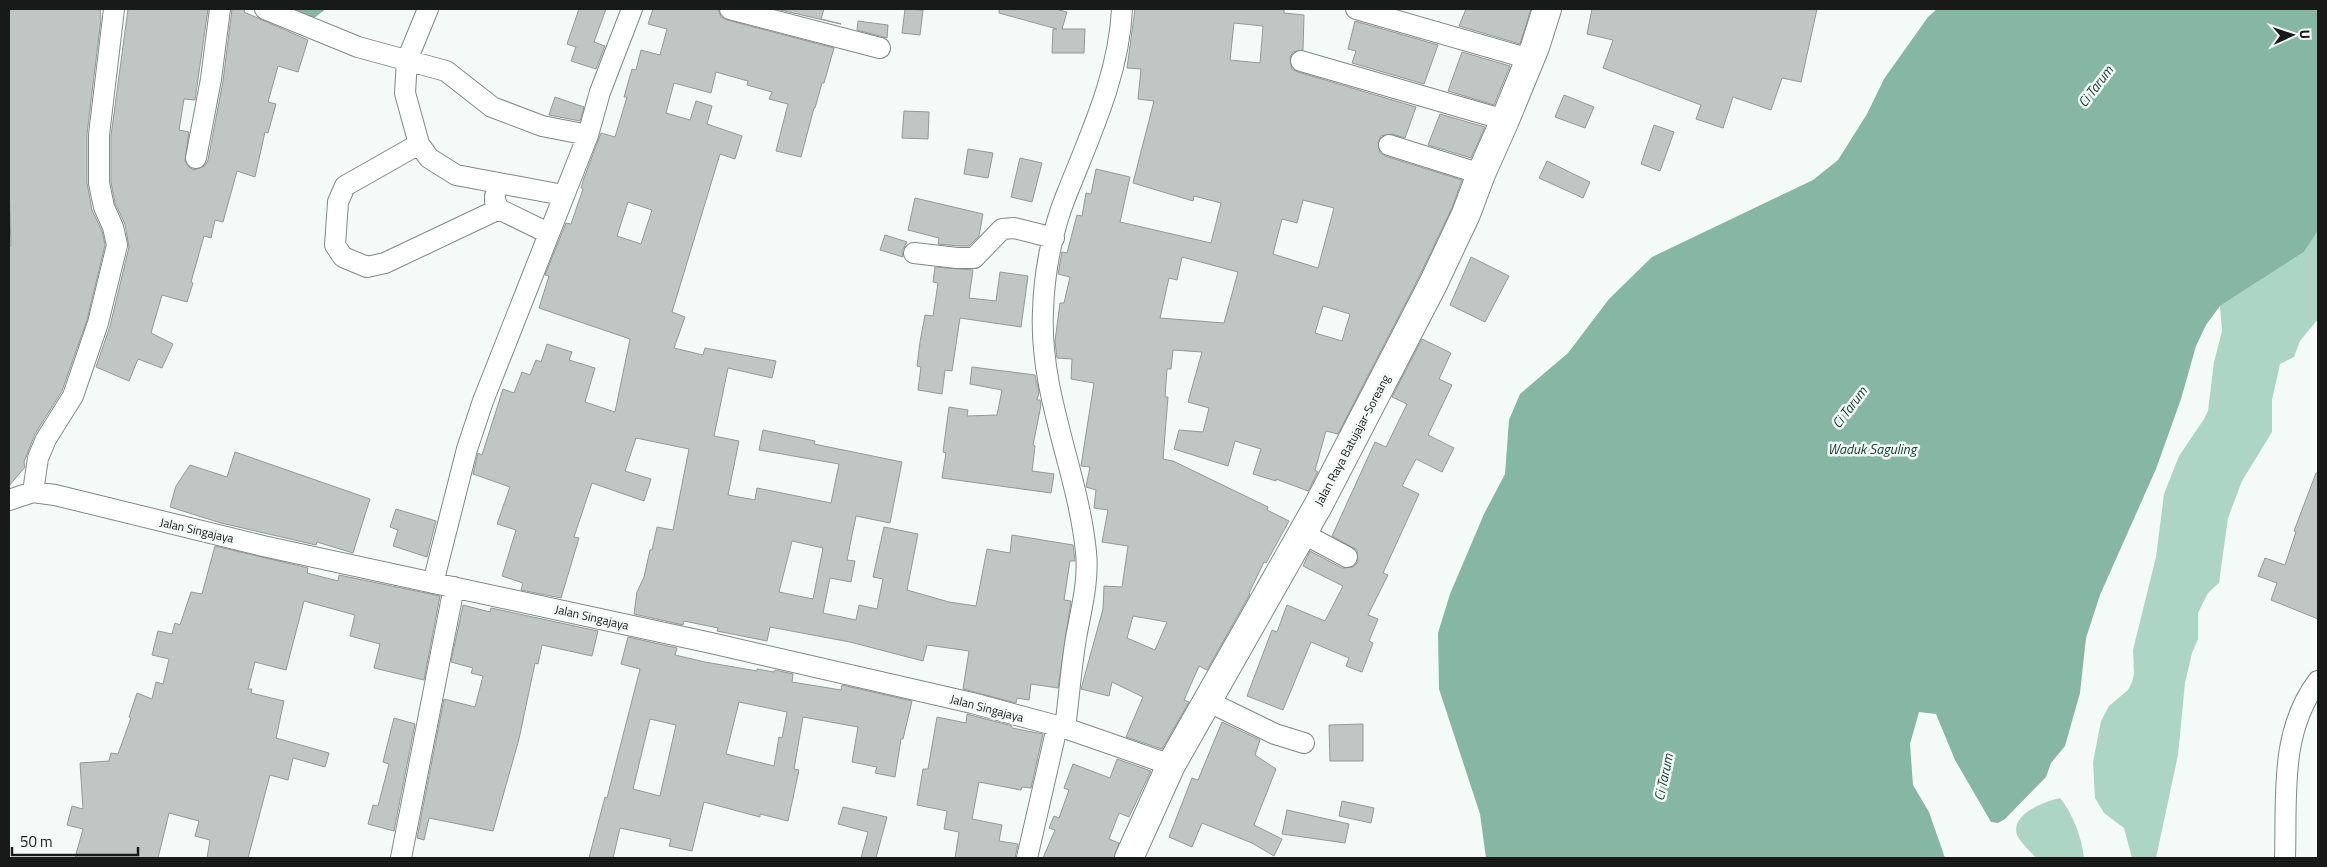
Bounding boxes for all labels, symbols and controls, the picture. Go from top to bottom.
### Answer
north arrow [2267,10,2317,60]
text: U [2295,29,2316,39]
water label: Ci Tarum [2072,60,2118,111]
street label: Jalan Raya Batujajar-Soreang [1309,371,1395,509]
water label: Ci Tarum [1826,381,1872,432]
water label: Waduk Saguling [1828,438,1918,459]
street label: Jalan Singajaya [158,512,236,548]
street label: Jalan Singajaya [553,599,631,635]
street label: Jalan Singajaya [948,689,1026,727]
water label: Ci Tarum [1648,750,1678,803]
scale bar [12,824,139,856]
text: 50 m [20,830,53,853]

